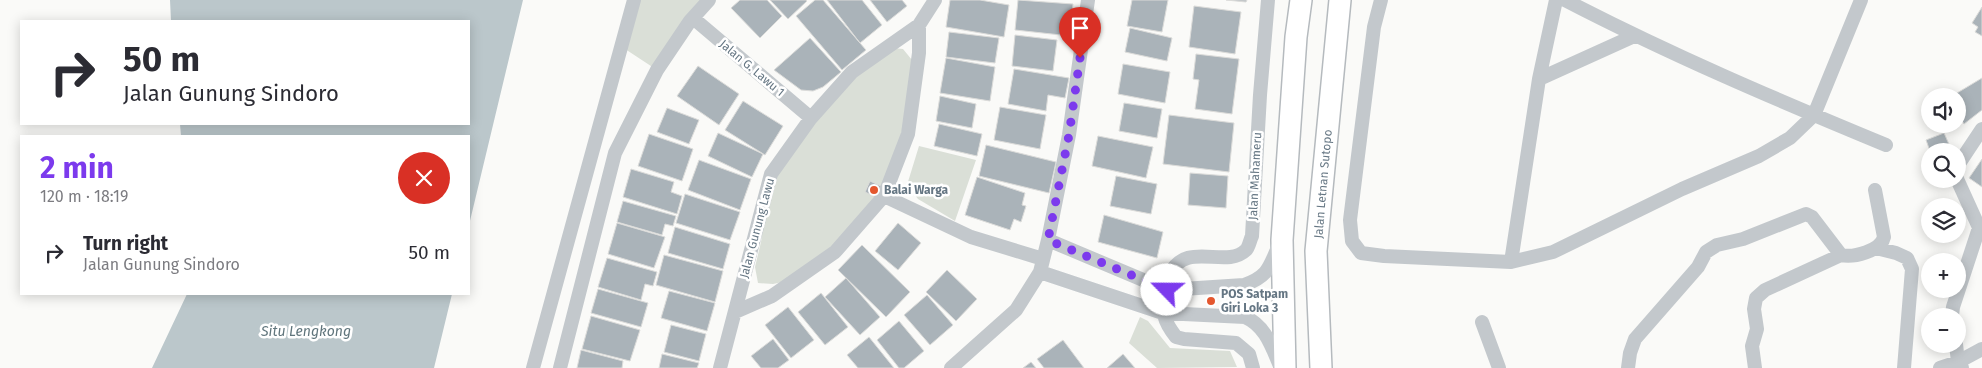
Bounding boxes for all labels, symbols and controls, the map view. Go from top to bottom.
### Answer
pin [1059,7,1101,58]
icon: arrive [1066,14,1094,42]
street label: Jalan G. Lawu 1 [717,37,787,99]
text: 50 m [123,38,200,80]
icon: right [40,40,105,105]
text: Jalan Gunung Sindoro [123,80,339,107]
map controls [1921,88,1966,353]
button: sound [1921,88,1966,133]
street label: Jalan Letnan Sutopo [1311,129,1335,239]
street label: Jalan Mahameru [1246,132,1264,220]
button: search [1921,143,1966,188]
text: 2 min [40,150,114,186]
button: close [398,152,450,204]
street label: Jalan Gunung Lawu [737,176,777,280]
place label: Balai Warga [884,183,949,197]
marker: Balai Warga [868,184,880,196]
text: 120 m · 18:19 [40,187,128,206]
button: layers [1921,198,1966,243]
text: Turn right [83,232,168,255]
icon: right [40,239,68,267]
text: 50 m [409,241,450,264]
button: + [1921,253,1966,298]
text: Jalan Gunung Sindoro [83,255,240,274]
position arrow [1140,263,1192,315]
place label: POS Satpam Giri Loka 3 [1221,287,1288,315]
marker: POS Satpam Giri Loka 3 [1205,295,1217,307]
button: − [1921,308,1966,353]
water label: Situ Lengkong [260,323,351,340]

